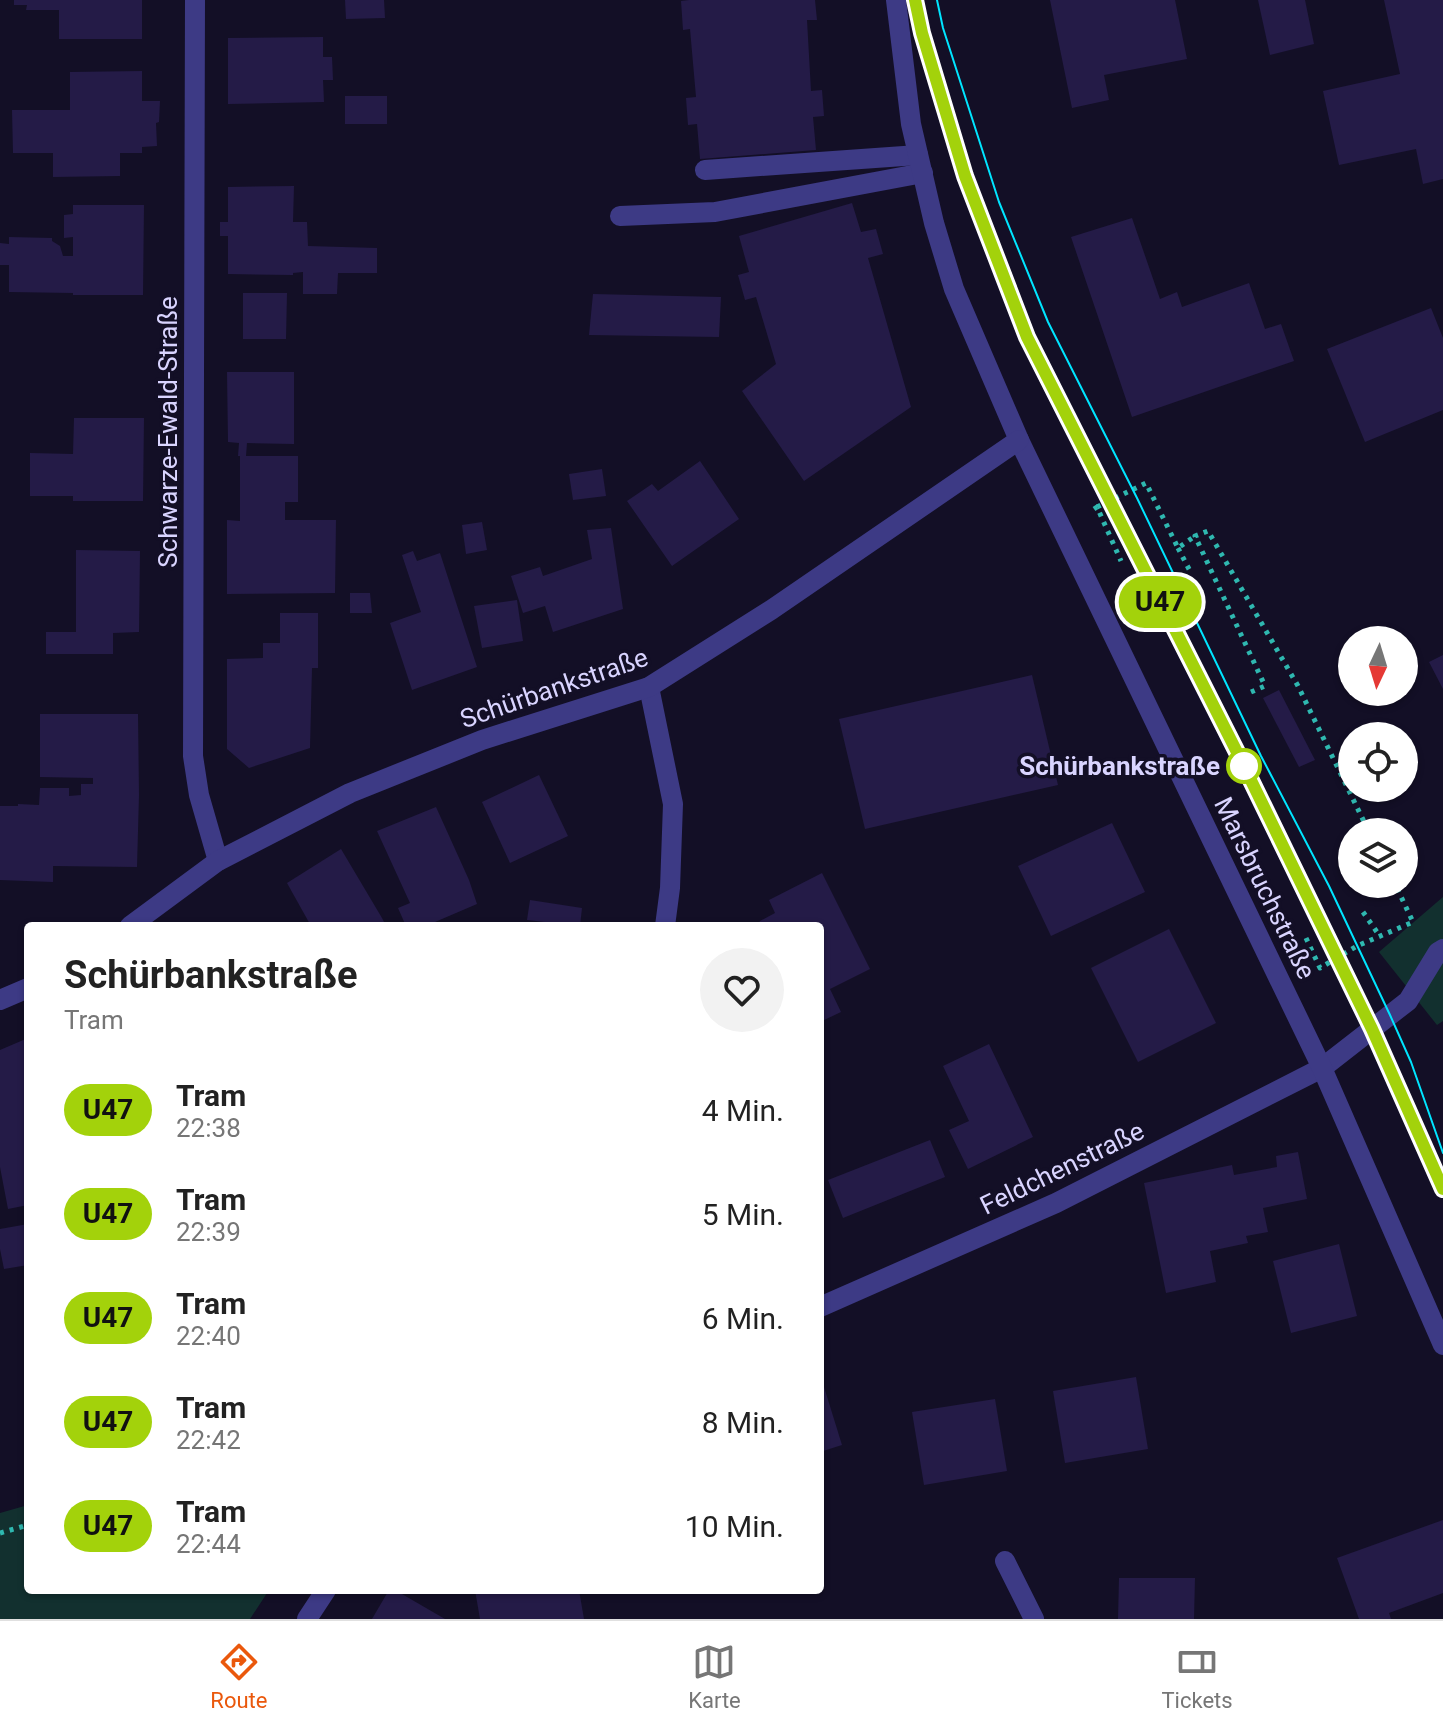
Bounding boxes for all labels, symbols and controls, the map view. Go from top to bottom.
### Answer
street label: Schwarze-Ewald-Straße [153,296,183,568]
line badge: U47 [1114,576,1206,628]
text: U47 [1135,585,1185,618]
north arrow [1338,626,1418,706]
map controls [1338,626,1418,898]
street label: Schürbankstraße [456,642,652,734]
button: locate [1338,722,1418,802]
marker: Schürbankstraße [1227,749,1261,783]
place label: Schürbankstraße [1019,751,1220,781]
street label: Marsbruchstraße [1208,792,1322,984]
button: layers [1338,818,1418,898]
button: heart [700,948,784,1032]
text: Schürbankstraße [64,953,358,997]
text: Tram [64,1005,124,1035]
text: Tram [176,1078,246,1113]
text: U47 [83,1093,133,1126]
text: 4 Min. [702,1093,784,1128]
text: 22:38 [176,1113,241,1143]
street label: Feldchenstraße [975,1115,1149,1221]
text: Tram [176,1182,246,1217]
text: U47 [83,1197,133,1230]
text: 5 Min. [702,1197,784,1232]
text: 22:39 [176,1217,241,1247]
text: Tram [176,1286,246,1321]
text: U47 [83,1301,133,1334]
text: 6 Min. [702,1301,784,1336]
text: 22:40 [176,1321,241,1351]
text: Tram [176,1390,246,1425]
text: U47 [83,1405,133,1438]
text: 8 Min. [702,1405,784,1440]
text: 22:42 [176,1425,241,1455]
text: Tram [176,1494,246,1529]
text: U47 [83,1509,133,1542]
text: 10 Min. [685,1509,784,1544]
text: 22:44 [176,1529,241,1559]
tab: Route [210,1640,267,1713]
tab: Karte [688,1640,741,1713]
tab: Tickets [1161,1640,1233,1713]

